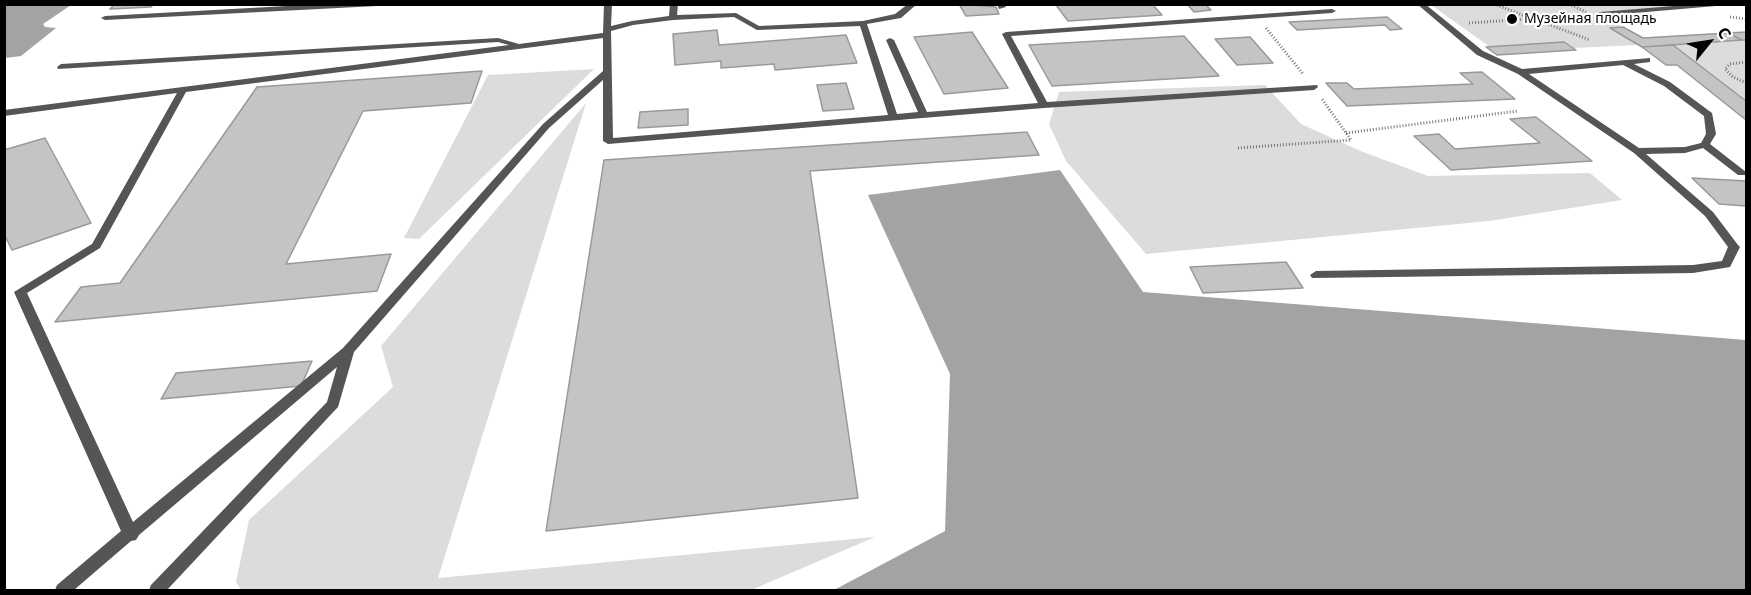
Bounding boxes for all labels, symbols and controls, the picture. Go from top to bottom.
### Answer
place label: Музейная площадь [1524,11,1657,27]
marker: Музейная площадь [1505,12,1519,26]
north arrow [1679,12,1739,72]
text: С [1712,23,1737,43]

